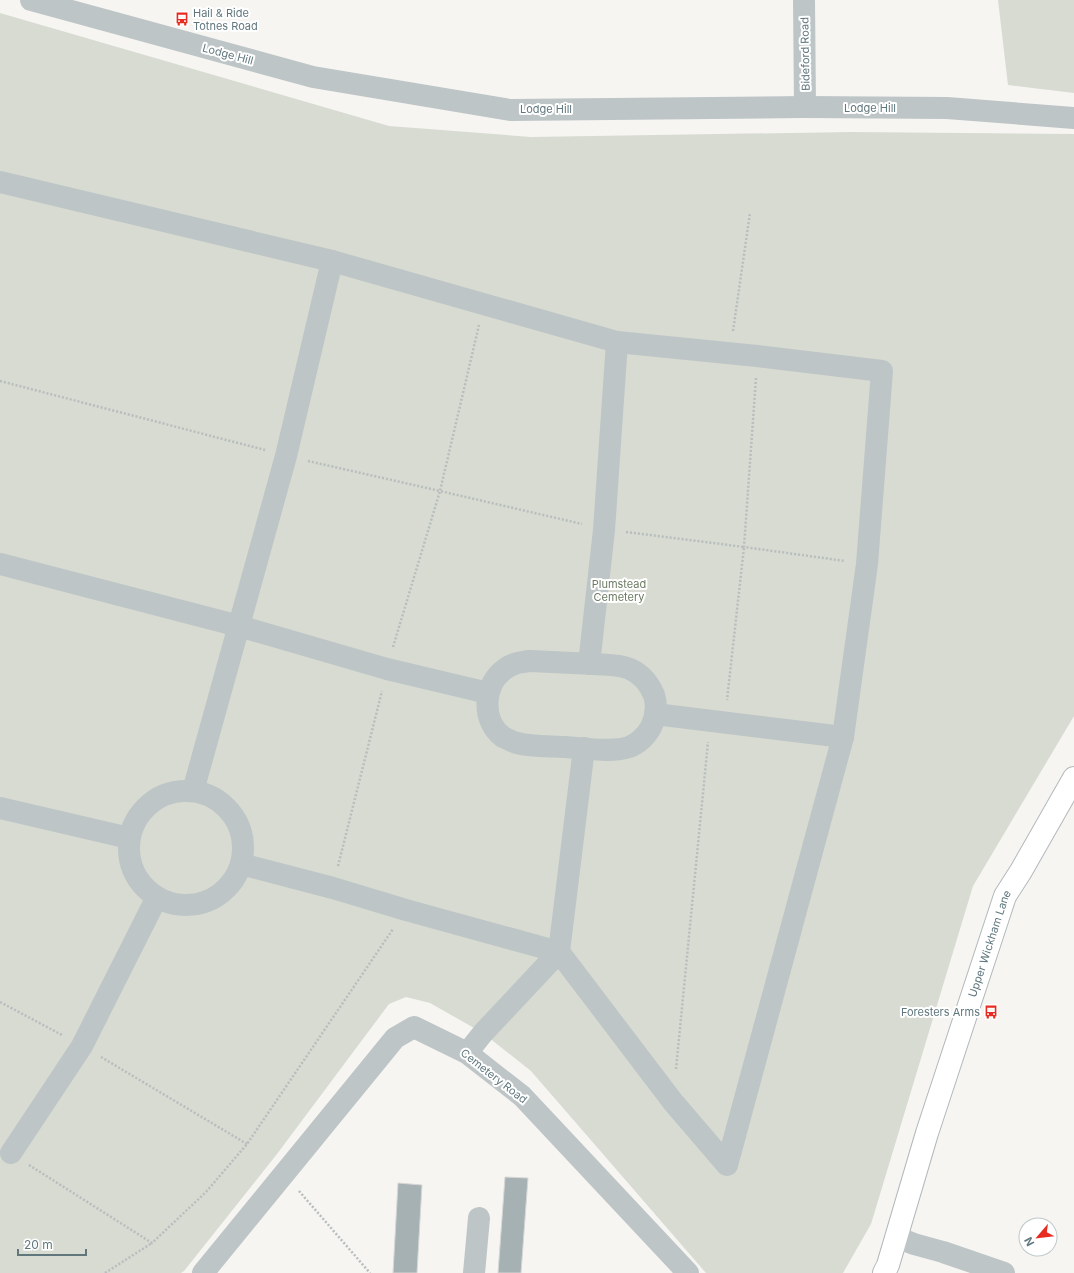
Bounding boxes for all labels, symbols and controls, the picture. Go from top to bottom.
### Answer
place label: Hail & Ride Totnes Road [193,6,258,33]
bus stop icon: Hail & Ride Totnes Road [174,11,190,27]
street label: Bideford Road [797,17,813,91]
street label: Lodge Hill [201,41,255,67]
street label: Lodge Hill [844,101,896,115]
street label: Lodge Hill [520,102,572,116]
park label: Plumstead Cemetery [592,577,646,604]
street label: Upper Wickham Lane [965,887,1014,999]
bus stop icon: Foresters Arms [983,1004,999,1020]
place label: Foresters Arms [901,1005,980,1019]
street label: Cemetery Road [458,1046,530,1106]
north arrow [1018,1217,1058,1257]
scale bar [18,1231,86,1257]
text: N [1021,1235,1037,1249]
text: 20 m [24,1237,53,1252]

